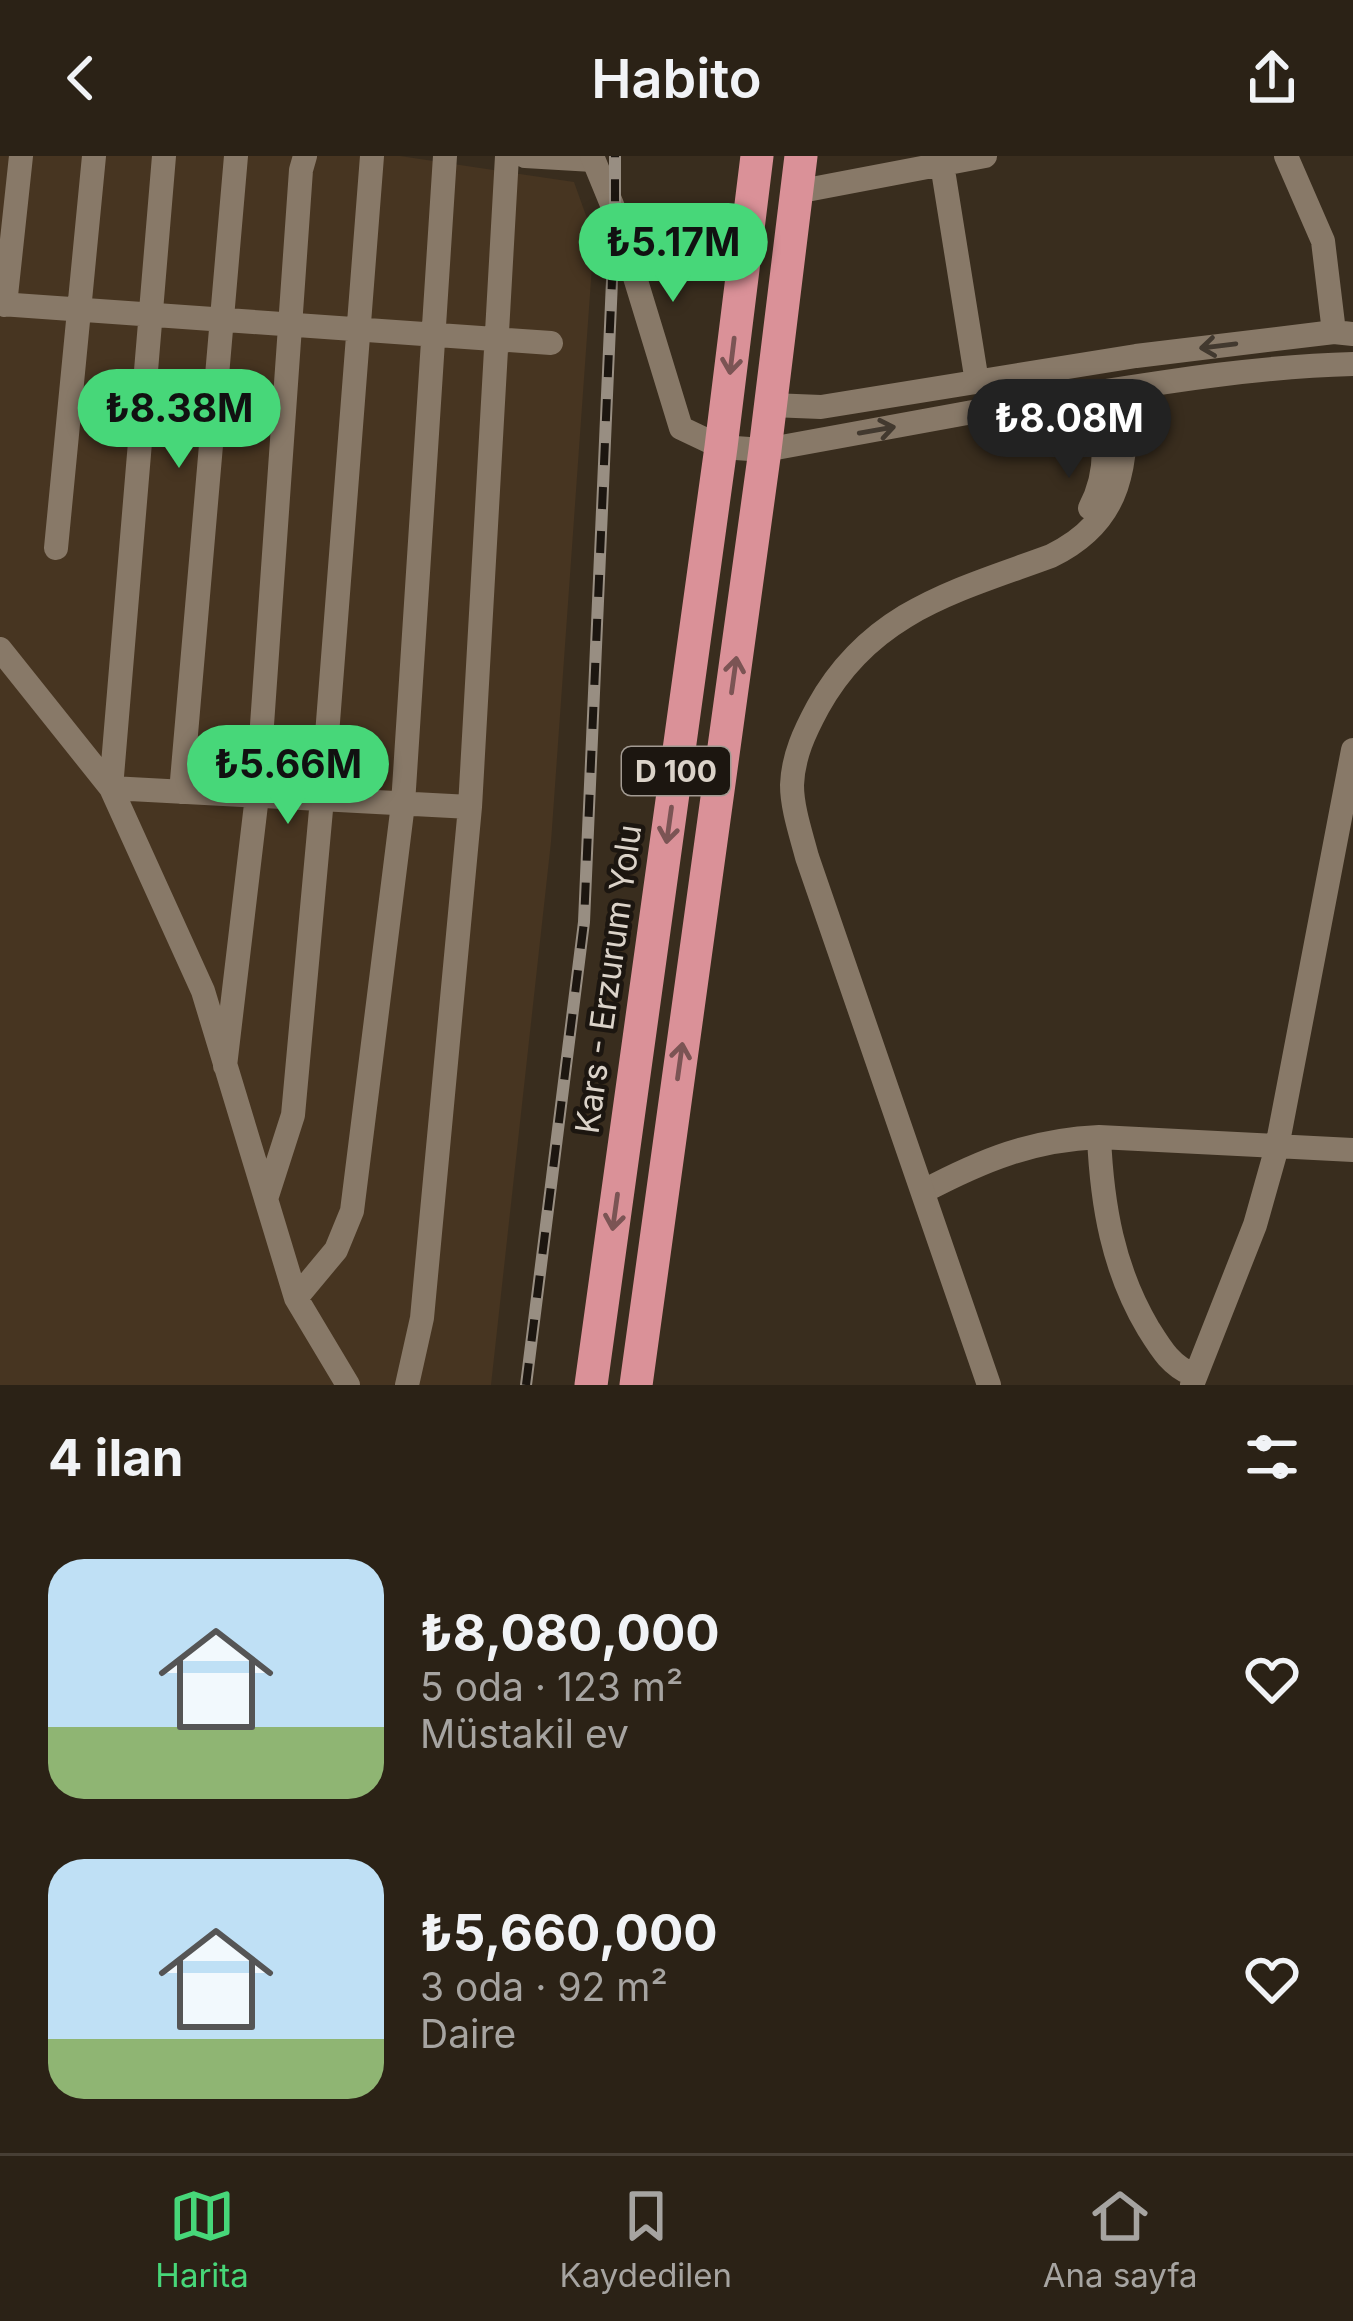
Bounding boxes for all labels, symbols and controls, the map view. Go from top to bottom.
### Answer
icon: back [48,45,114,111]
icon: share [1239,45,1305,111]
text: Habito [591,46,762,111]
pin: ₺5.17M [575,203,771,305]
text: ₺5.17M [606,218,740,265]
one-way arrow [721,335,743,374]
one-way arrow [1199,336,1238,358]
pin: ₺8.38M [81,369,277,471]
pin: ₺8.08M [971,379,1167,481]
text: ₺8.38M [105,384,253,431]
text: ₺8.08M [994,394,1144,441]
one-way arrow [857,417,896,440]
one-way arrow [723,656,746,695]
pin: ₺5.66M [190,725,386,827]
text: ₺5.66M [214,740,362,787]
road number: D 100 [622,747,730,795]
one-way arrow [657,805,680,844]
street label: Kars - Erzurum Yolu [567,822,649,1136]
one-way arrow [670,1042,692,1081]
one-way arrow [604,1191,626,1230]
icon: filters [1239,1424,1305,1490]
text: 4 ilan [48,1427,184,1488]
text: ₺8,080,000 [420,1602,720,1663]
icon: home [144,1607,288,1751]
icon: heart [1239,1646,1305,1712]
text: 5 oda · 123 m² [420,1663,683,1710]
text: Müstakil ev [420,1710,629,1757]
text: ₺5,660,000 [420,1902,718,1963]
icon: home [144,1907,288,2051]
icon: heart [1239,1946,1305,2012]
text: 3 oda · 92 m² [420,1963,668,2010]
text: Daire [420,2010,516,2057]
tab: Harita [155,2183,249,2295]
tab: Kaydedilen [560,2183,732,2295]
tab: Ana sayfa [1043,2183,1198,2295]

